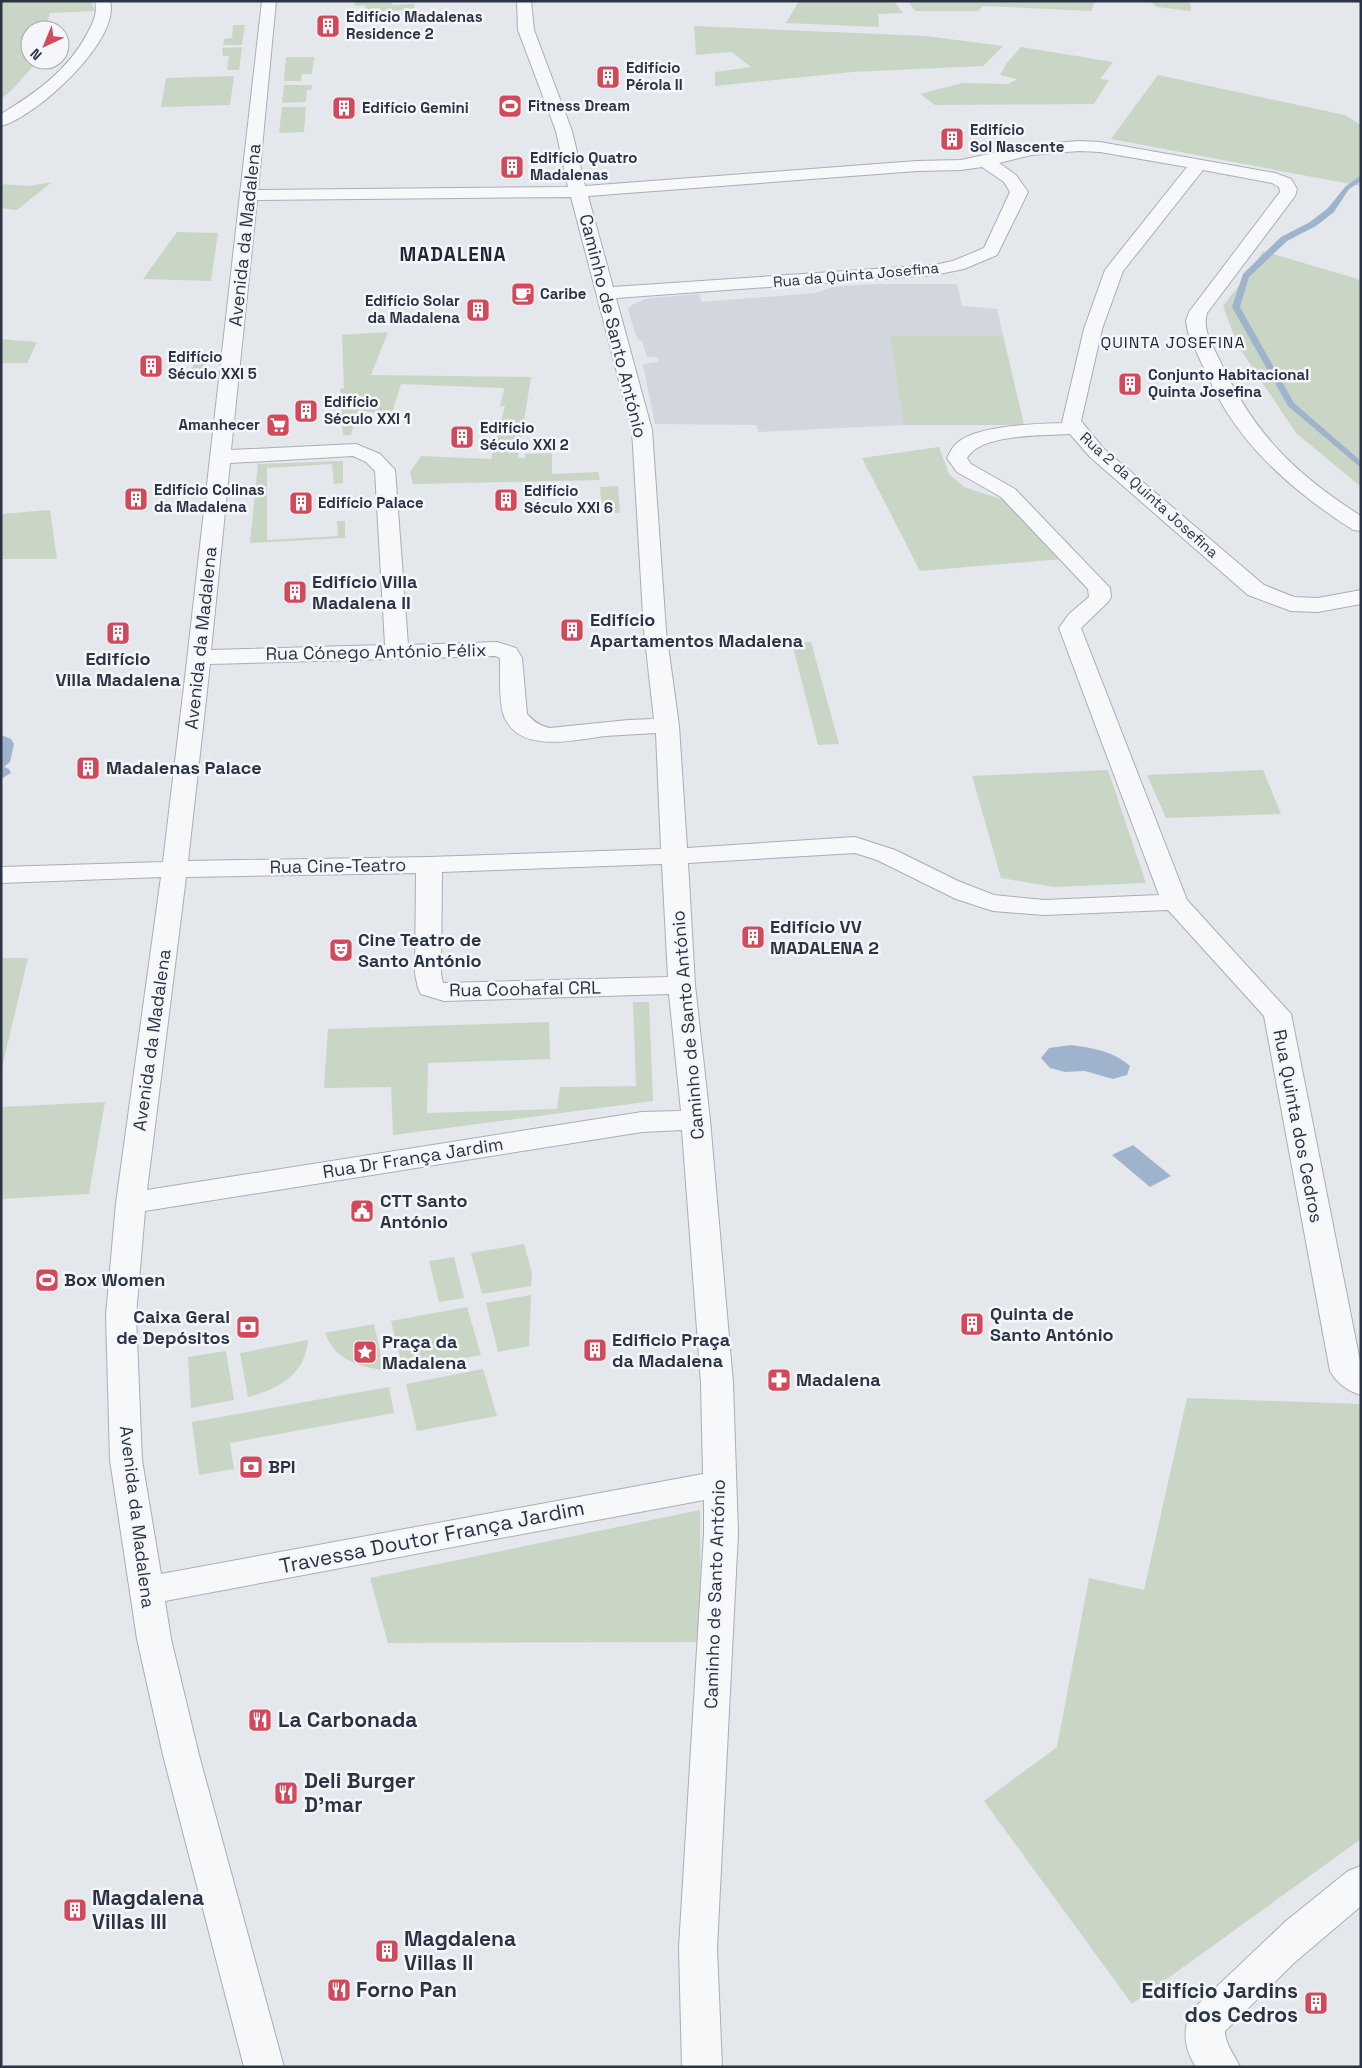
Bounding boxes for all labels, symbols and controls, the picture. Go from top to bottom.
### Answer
place label: Edifício Madalenas Residence 2 [346,7,483,43]
building icon: Edifício Madalenas Residence 2 [315,13,341,39]
north arrow [20,20,70,70]
text: N [26,45,46,64]
place label: Edifício Pérola II [626,58,683,94]
building icon: Edifício Pérola II [595,64,621,90]
sports icon: Fitness Dream [497,93,523,119]
building icon: Edifício Gemini [331,95,357,121]
place label: Fitness Dream [528,96,630,115]
place label: Edifício Gemini [362,98,469,117]
place label: Edifício Sol Nascente [970,120,1065,156]
building icon: Edifício Sol Nascente [939,126,965,152]
street label: Avenida da Madalena [223,142,266,327]
place label: Edifício Quatro Madalenas [530,148,637,184]
building icon: Edifício Quatro Madalenas [499,154,525,180]
street label: Caminho de Santo António [575,212,652,440]
district label: MADALENA [400,242,507,267]
street label: Rua da Quinta Josefina [772,258,940,291]
cafe icon: Caribe [510,281,536,307]
place label: Caribe [540,284,587,303]
place label: Edifício Solar da Madalena [365,291,460,327]
building icon: Edifício Solar da Madalena [465,297,491,323]
district label: QUINTA JOSEFINA [1100,332,1246,353]
place label: Edifício Século XXI 5 [168,347,257,383]
building icon: Edifício Século XXI 5 [138,353,164,379]
place label: Conjunto Habitacional Quinta Josefina [1148,365,1309,401]
building icon: Conjunto Habitacional Quinta Josefina [1117,371,1143,397]
place label: Edifício Século XXI 1 [324,392,411,428]
building icon: Edifício Século XXI 1 [293,398,319,424]
supermarket icon: Amanhecer [265,412,291,438]
place label: Amanhecer [178,415,260,434]
place label: Edifício Século XXI 2 [480,418,569,454]
building icon: Edifício Século XXI 2 [449,424,475,450]
street label: Rua 2 da Quinta Josefina [1076,428,1223,562]
place label: Edifício Colinas da Madalena [154,480,265,516]
place label: Edifício Século XXI 6 [524,481,613,517]
building icon: Edifício Colinas da Madalena [123,486,149,512]
building icon: Edifício Século XXI 6 [493,487,519,513]
building icon: Edifício Palace [288,490,314,516]
place label: Edifício Palace [318,493,424,512]
street label: Avenida da Madalena [179,545,222,730]
place label: Edifício Villa Madalena II [312,570,418,614]
building icon: Edifício Villa Madalena II [282,579,308,605]
place label: Edifício Apartamentos Madalena [590,608,804,652]
building icon: Edifício Apartamentos Madalena [559,617,585,643]
building icon: Edifício Villa Madalena [105,620,131,646]
street label: Rua Cónego António Félix [265,638,487,665]
place label: Edifício Villa Madalena [55,647,181,691]
building icon: Madalenas Palace [75,755,101,781]
place label: Madalenas Palace [106,756,262,779]
street label: Rua Cine-Teatro [269,853,407,878]
street label: Caminho de Santo António [666,910,709,1141]
place label: Edifício VV MADALENA 2 [770,915,879,959]
building icon: Edifício VV MADALENA 2 [740,924,766,950]
place label: Cine Teatro de Santo António [358,928,481,972]
theatre icon: Cine Teatro de Santo António [328,937,354,963]
street label: Avenida da Madalena [127,947,176,1132]
street label: Rua Coohafal CRL [449,976,601,1001]
street label: Rua Quinta dos Cedros [1268,1027,1329,1225]
street label: Rua Dr França Jardim [321,1132,505,1183]
place label: CTT Santo António [380,1189,468,1233]
public building icon: CTT Santo António [349,1198,375,1224]
sports icon: Box Women [34,1267,60,1293]
place label: Box Women [64,1268,165,1291]
place label: Quinta de Santo António [990,1302,1113,1346]
place label: Caixa Geral de Depósitos [116,1305,230,1349]
building icon: Quinta de Santo António [959,1311,985,1337]
bank icon: Caixa Geral de Depósitos [235,1314,261,1340]
place label: Edificio Praça da Madalena [612,1328,731,1372]
place label: Praça da Madalena [382,1330,467,1374]
building icon: Edificio Praça da Madalena [582,1337,608,1363]
place icon: Praça da Madalena [352,1339,378,1365]
pharmacy icon: Madalena [766,1367,792,1393]
place label: Madalena [796,1368,881,1391]
street label: Avenida da Madalena [115,1424,160,1609]
bank icon: BPI [238,1454,264,1480]
place label: BPI [268,1455,296,1478]
street label: Caminho de Santo António [699,1479,730,1709]
street label: Travessa Doutor França Jardim [277,1494,587,1579]
place label: La Carbonada [278,1706,417,1733]
restaurant icon: La Carbonada [247,1707,273,1733]
place label: Deli Burger D'mar [304,1767,415,1818]
restaurant icon: Deli Burger D'mar [273,1780,299,1806]
place label: Magdalena Villas III [92,1884,204,1935]
building icon: Magdalena Villas III [62,1897,88,1923]
place label: Magdalena Villas II [404,1925,516,1976]
building icon: Magdalena Villas II [374,1938,400,1964]
place label: Forno Pan [356,1976,457,2003]
restaurant icon: Forno Pan [326,1977,352,2003]
place label: Edifício Jardins dos Cedros [1141,1977,1298,2028]
building icon: Edifício Jardins dos Cedros [1303,1990,1329,2016]

